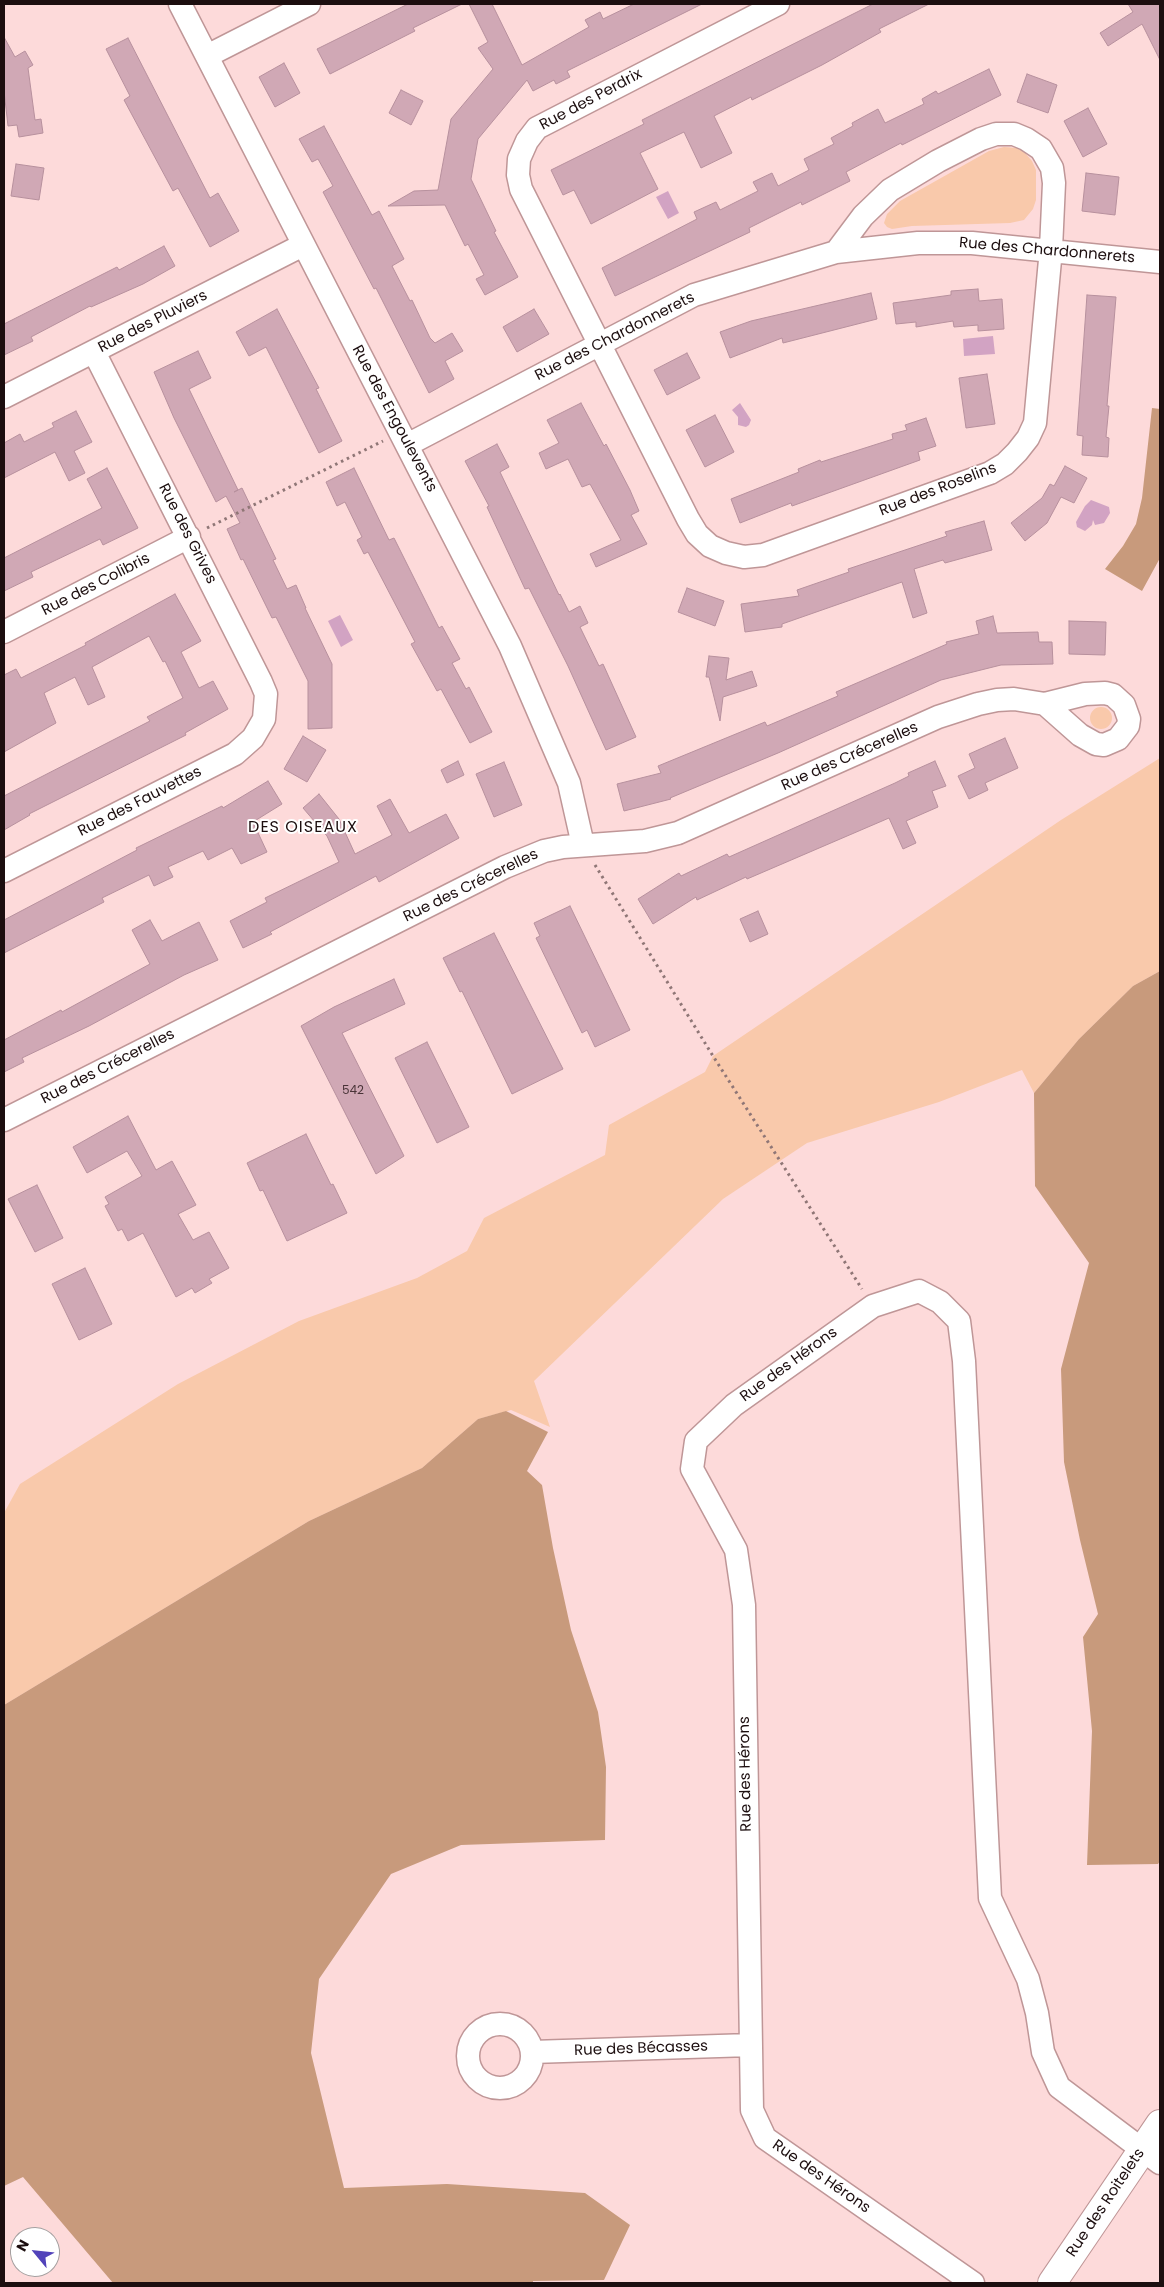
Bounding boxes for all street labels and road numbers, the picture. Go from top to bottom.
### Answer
street label: Rue des Perdrix [537,65,645,135]
street label: Rue des Chardonnerets [958,234,1136,268]
street label: Rue des Pluviers [95,287,211,357]
street label: Rue des Chardonnerets [532,289,698,385]
street label: Rue des Engoulevents [348,343,440,495]
street label: Rue des Roselins [877,459,999,521]
street label: Rue des Grives [154,481,220,587]
street label: Rue des Colibris [39,550,153,620]
street label: Rue des Crécerelles [779,719,921,795]
street label: Rue des Fauvettes [75,763,205,841]
street label: Rue des Crécerelles [401,846,541,926]
street label: Rue des Crécerelles [38,1025,178,1109]
street label: Rue des Hérons [737,1324,841,1406]
street label: Rue des Hérons [736,1716,756,1832]
street label: Rue des Bécasses [574,2038,708,2060]
street label: Rue des Hérons [768,2136,874,2218]
street label: Rue des Roitelets [1063,2145,1149,2261]

